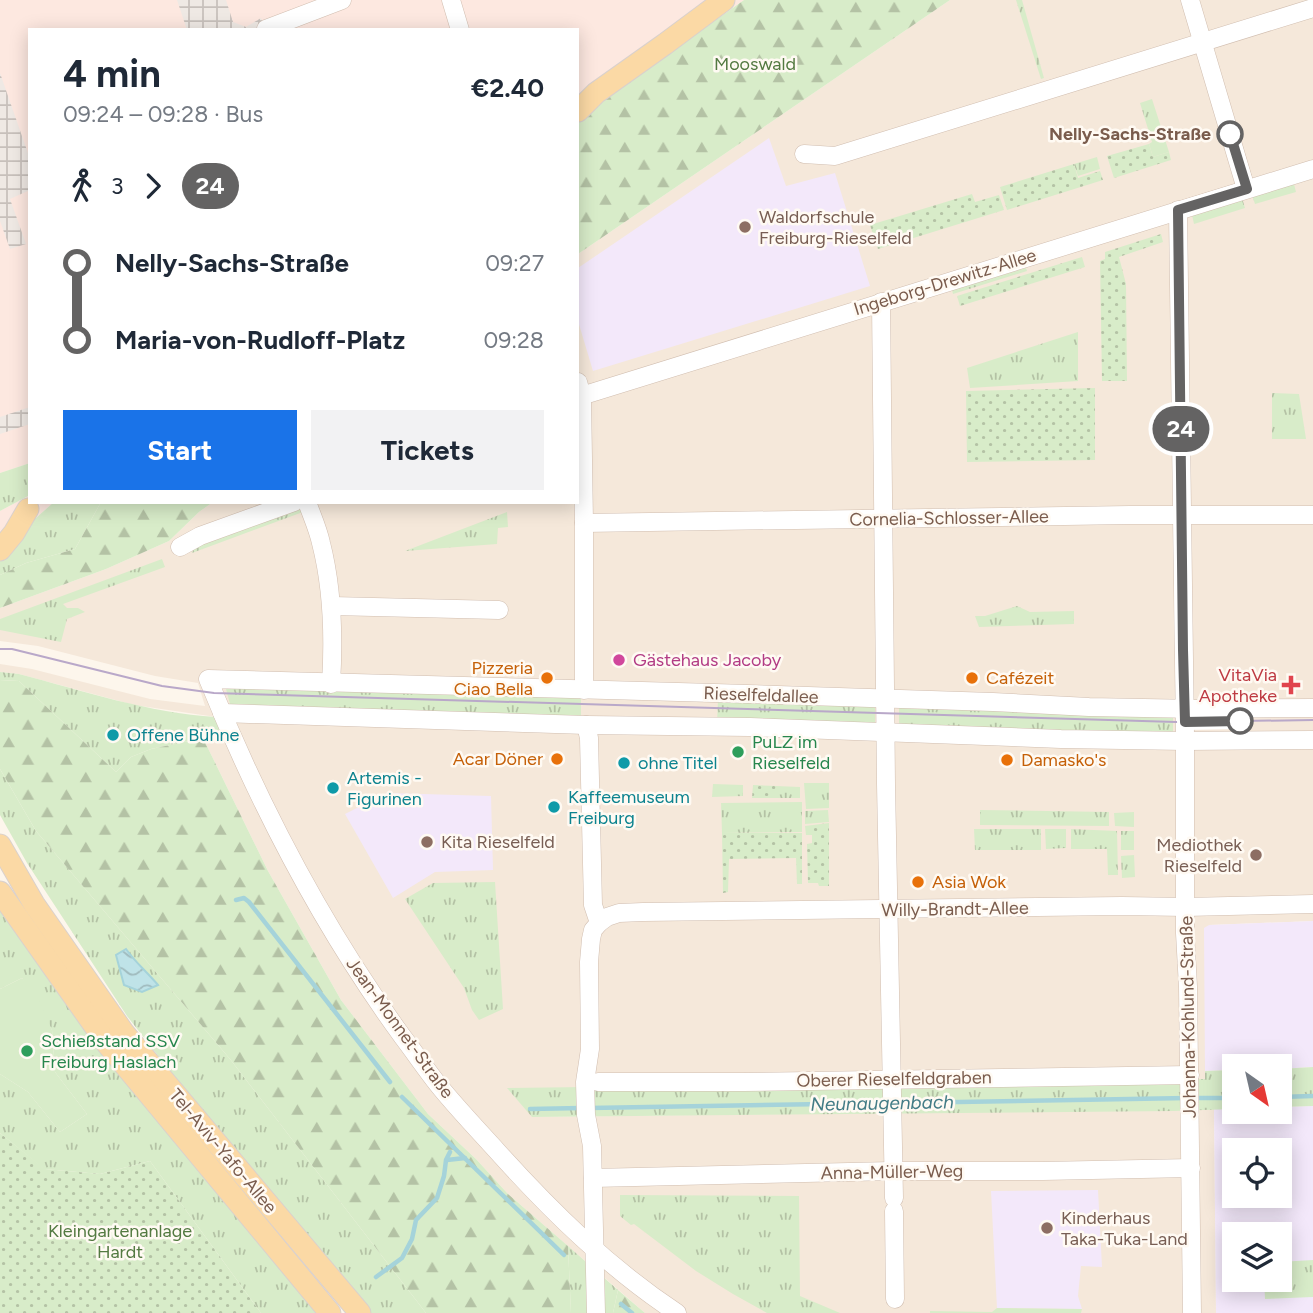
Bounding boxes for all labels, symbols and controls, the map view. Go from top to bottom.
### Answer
text: 4 min [63,51,161,97]
park label: Mooswald [714,53,796,75]
text: €2.40 [471,72,544,104]
text: 09:24 – 09:28 · Bus [63,100,263,128]
marker: Nelly-Sachs-Straße [1217,121,1243,147]
place label: Nelly-Sachs-Straße [1049,123,1211,145]
icon: walk [63,167,101,205]
icon: forward [134,167,172,205]
text: 24 [196,171,225,200]
text: 3 [111,172,124,200]
place label: Waldorfschule Freiburg-Rieselfeld [759,206,912,249]
marker: Waldorfschule Freiburg-Rieselfeld [737,219,753,235]
street label: Ingeborg-Drewitz-Allee [851,244,1039,320]
text: Nelly-Sachs-Straße [115,247,349,279]
text: 09:27 [485,249,544,277]
text: Maria-von-Rudloff-Platz [115,324,405,356]
text: 09:28 [483,326,544,354]
line badge: 24 [1150,406,1212,452]
button: Start [63,410,297,490]
button: Tickets [311,410,544,490]
text: 24 [1166,414,1196,443]
street label: Cornelia-Schlosser-Allee [849,505,1049,531]
place label: Gästehaus Jacoby [633,649,782,671]
marker: Gästehaus Jacoby [611,652,627,668]
place label: Pizzeria Ciao Bella [454,657,533,700]
place label: VitaVia Apotheke [1199,664,1277,707]
place label: Cafézeit [986,667,1054,689]
marker: Pizzeria Ciao Bella [539,670,555,686]
marker: Cafézeit [964,670,980,686]
marker: VitaVia Apotheke [1283,677,1299,693]
street label: Rieselfeldallee [703,682,819,708]
unlabelled marker [1227,708,1253,734]
place label: Offene Bühne [127,724,239,746]
marker: Offene Bühne [105,727,121,743]
place label: PuLZ im Rieselfeld [752,731,830,774]
marker: PuLZ im Rieselfeld [730,744,746,760]
place label: Acar Döner [453,748,543,770]
place label: Damasko's [1021,749,1106,771]
marker: Acar Döner [549,751,565,767]
place label: ohne Titel [638,752,717,774]
marker: Damasko's [999,752,1015,768]
marker: ohne Titel [616,755,632,771]
place label: Artemis - Figurinen [347,767,422,810]
marker: Artemis - Figurinen [325,780,341,796]
place label: Kaffeemuseum Freiburg [568,786,690,829]
marker: Kaffeemuseum Freiburg [546,799,562,815]
place label: Kita Rieselfeld [441,831,555,853]
marker: Kita Rieselfeld [419,834,435,850]
place label: Mediothek Rieselfeld [1156,834,1242,877]
marker: Mediothek Rieselfeld [1248,847,1264,863]
place label: Asia Wok [932,871,1006,893]
marker: Asia Wok [910,874,926,890]
street label: Willy-Brandt-Allee [881,897,1029,921]
street label: Johanna-Kohlund-Straße [1175,916,1201,1118]
street label: Jean-Monnet-Straße [341,953,459,1103]
place label: Schießstand SSV Freiburg Haslach [41,1030,180,1073]
marker: Schießstand SSV Freiburg Haslach [19,1043,35,1059]
north arrow [1222,1054,1292,1124]
map controls [1222,1054,1292,1292]
street label: Oberer Rieselfeldgraben [796,1066,992,1092]
street label: Tel-Aviv-Yafo-Allee [165,1084,282,1218]
water label: Neunaugenbach [810,1090,954,1116]
button: locate [1222,1138,1292,1208]
street label: Anna-Müller-Weg [821,1160,963,1184]
place label: Kinderhaus Taka-Tuka-Land [1061,1207,1188,1250]
park label: Kleingartenanlage Hardt [48,1220,192,1263]
marker: Kinderhaus Taka-Tuka-Land [1039,1220,1055,1236]
button: layers [1222,1222,1292,1292]

